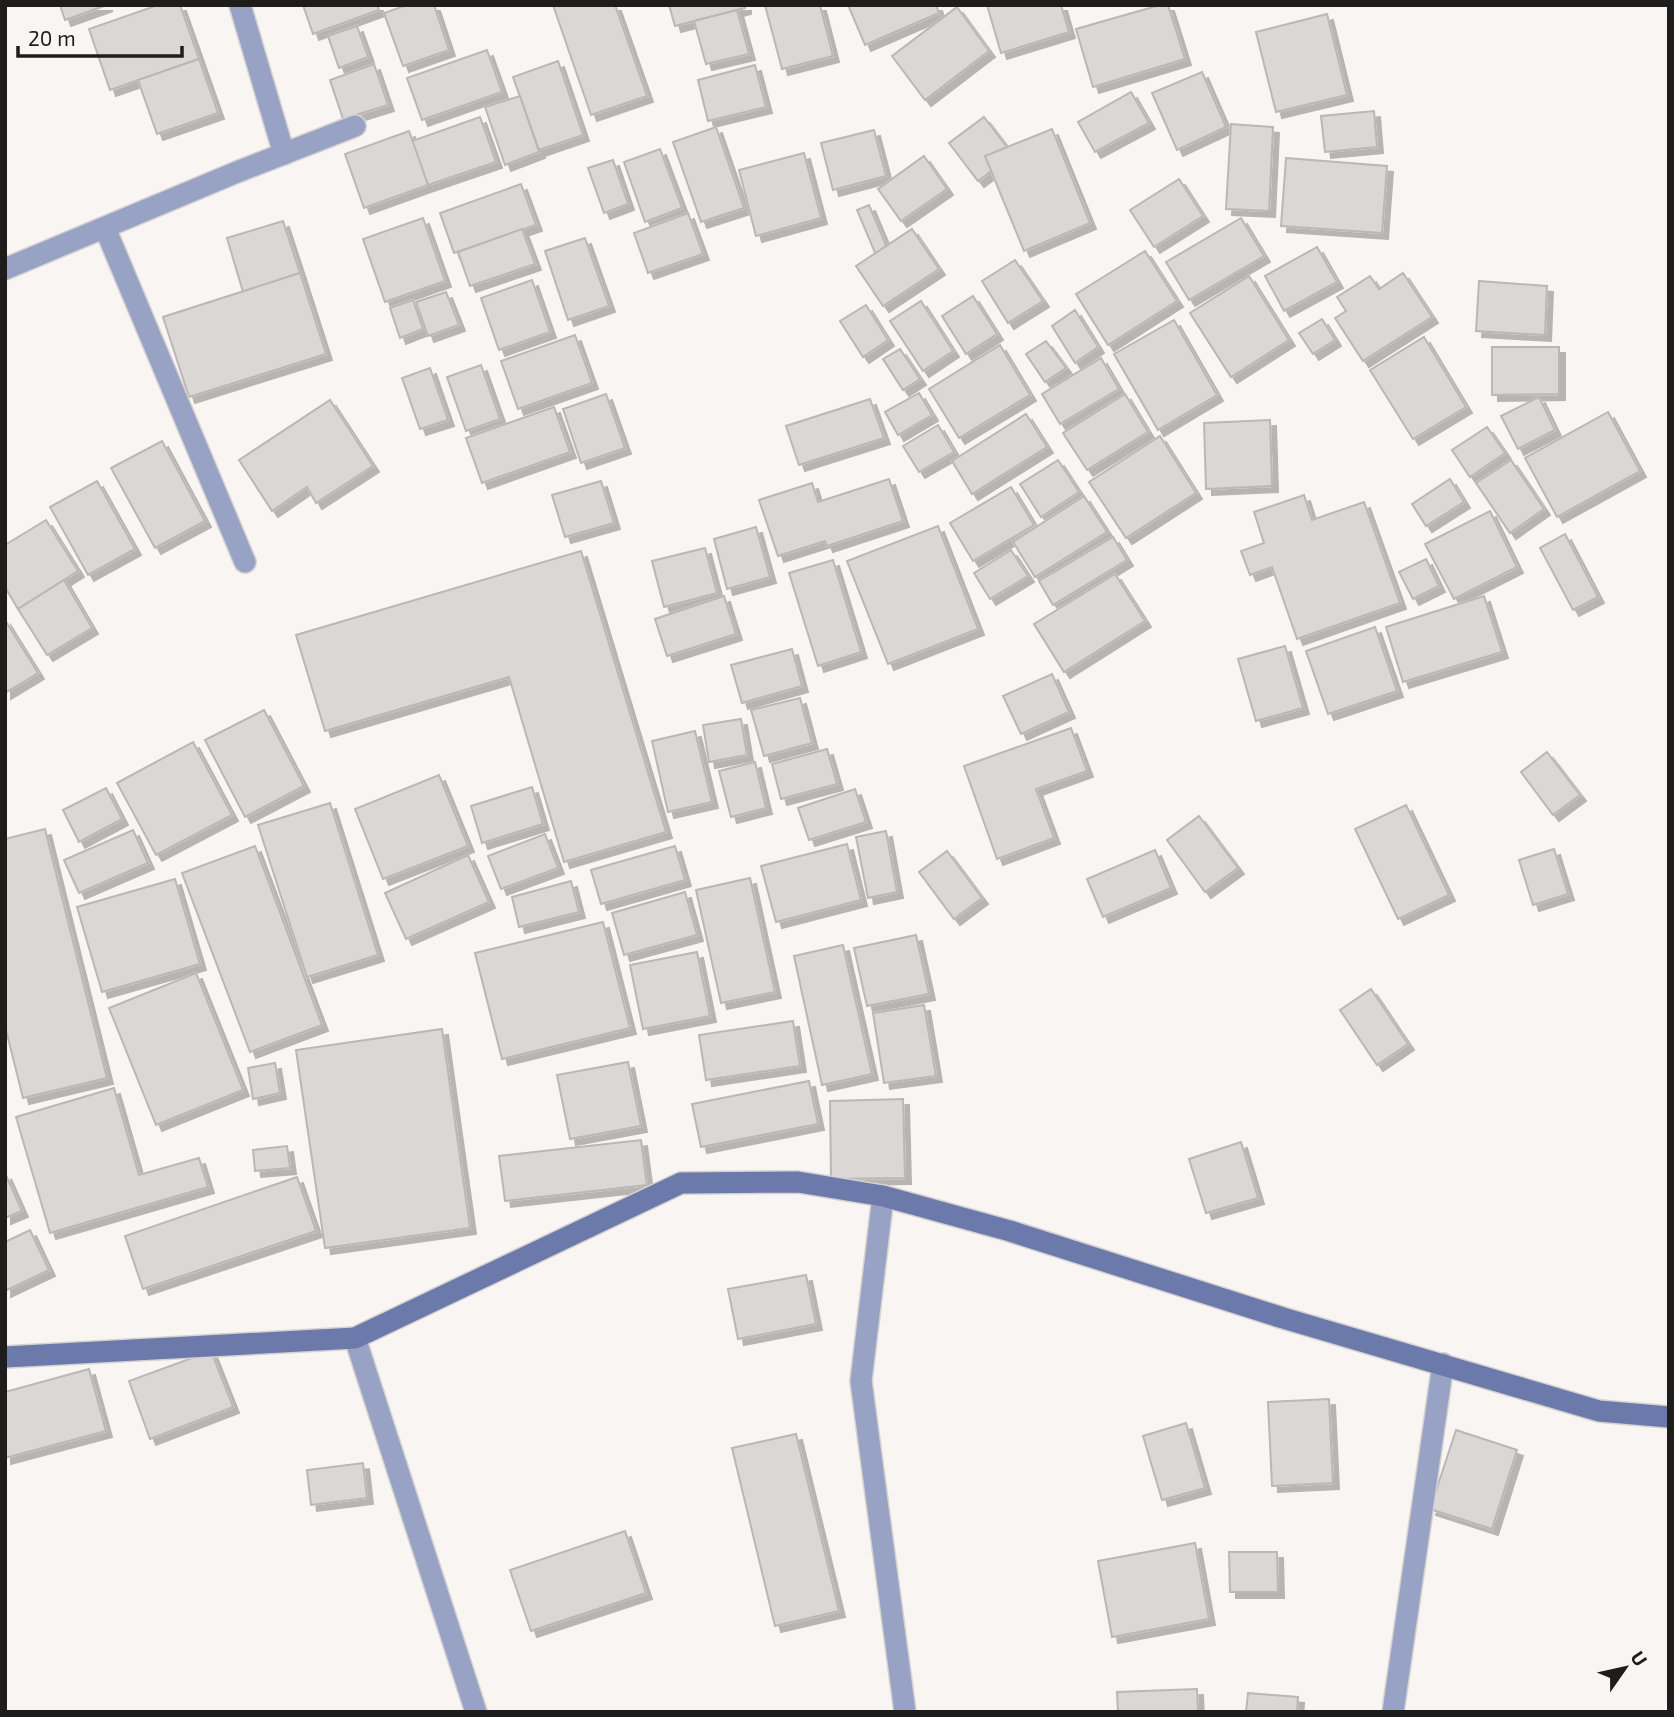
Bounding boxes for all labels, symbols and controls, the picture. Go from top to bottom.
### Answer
scale bar [18,14,182,58]
text: 20 m [28,25,76,50]
north arrow [1590,1633,1660,1703]
text: U [1626,1646,1653,1670]

